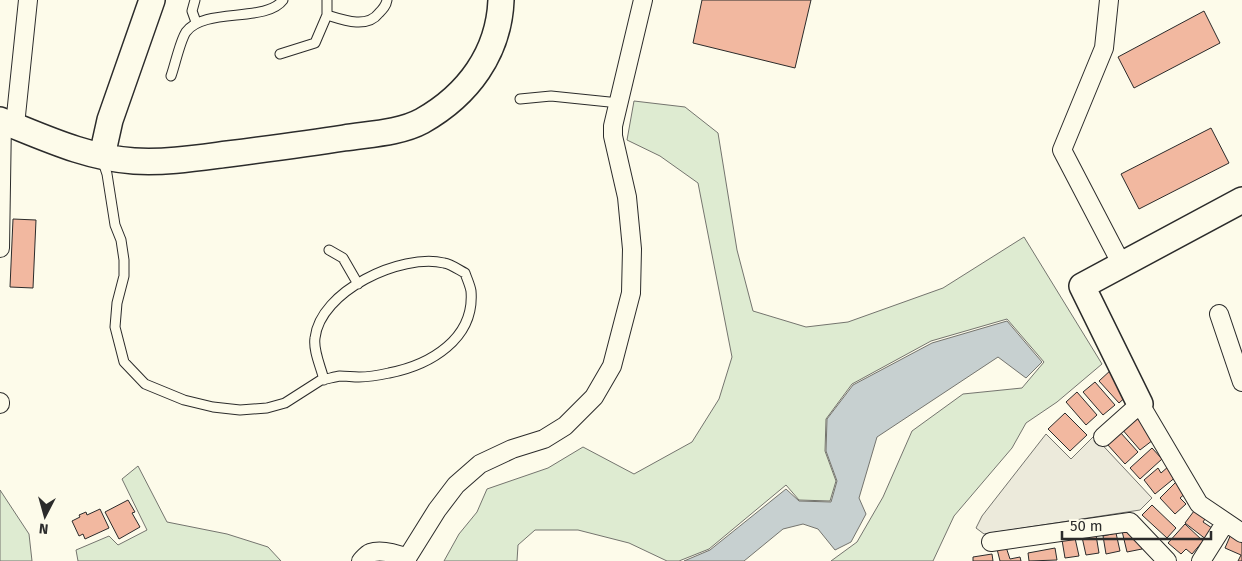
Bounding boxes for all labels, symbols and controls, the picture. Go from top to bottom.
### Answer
north arrow [20,491,70,541]
scale bar [1062,508,1211,540]
text: 50 m [1070,517,1103,535]
text: N [38,519,49,537]

